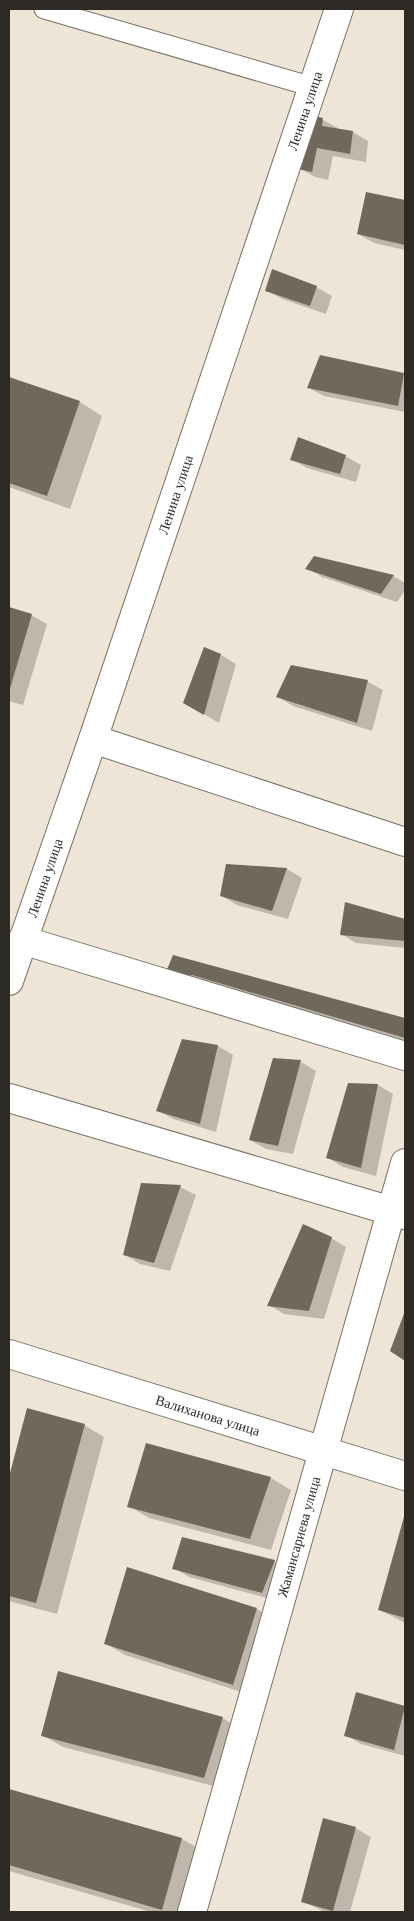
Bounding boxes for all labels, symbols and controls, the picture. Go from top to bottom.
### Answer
street label: Ленина улица [284,69,325,152]
street label: Ленина улица [155,452,196,536]
street label: Ленина улица [24,836,66,919]
street label: Валиханова улица [154,1392,263,1439]
street label: Жамансариева улица [274,1474,323,1599]

